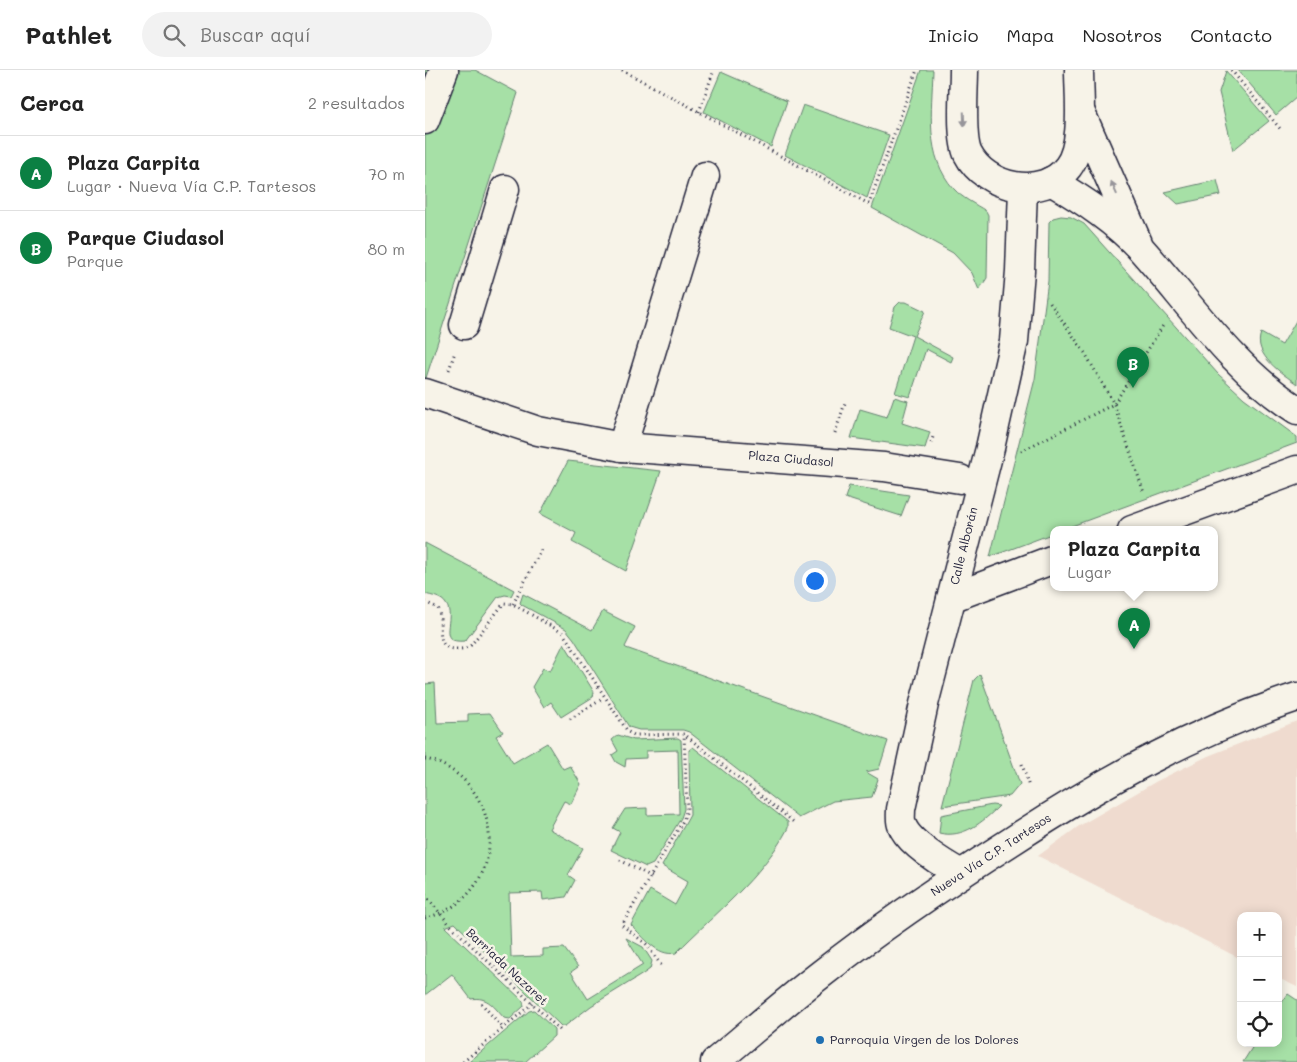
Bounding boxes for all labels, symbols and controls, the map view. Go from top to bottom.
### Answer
search box [142,12,492,57]
text: Pathlet [25,19,112,50]
icon: search [160,21,188,49]
text: Buscar aquí [200,22,311,47]
text: Inicio [928,23,979,47]
text: Mapa [1007,23,1054,47]
text: Nosotros [1082,23,1162,47]
text: Contacto [1190,23,1272,47]
text: Cerca [20,89,85,116]
text: 2 resultados [308,92,405,113]
one-way arrow [960,111,968,127]
text: Plaza Carpita [67,150,200,175]
text: A [30,163,42,184]
text: 70 m [368,163,405,184]
text: Lugar · Nueva Vía C.P. Tartesos [67,175,316,196]
one-way arrow [1109,181,1117,195]
text: Parque Ciudasol [67,225,224,250]
text: B [31,238,41,259]
text: 80 m [368,238,405,259]
text: Parque [67,250,124,271]
pin: B [1117,347,1149,388]
street label: Plaza Ciudasol [748,446,834,470]
street label: Calle Alborán [946,505,980,586]
popup [1050,526,1218,591]
text: Plaza Carpita [1067,536,1201,561]
text: Lugar [1067,561,1112,582]
your location [802,568,828,594]
pin: A [1118,608,1150,649]
street label: Nueva Vía C.P. Tartesos [927,809,1054,899]
map controls [1237,912,1282,1047]
button: + [1237,912,1282,957]
street label: Barriada Nazaret [463,924,552,1008]
button: − [1237,957,1282,1002]
button: locate [1237,1002,1282,1047]
place label: Parroquia Virgen de los Dolores [830,1031,1019,1047]
marker: Parroquia Virgen de los Dolores [814,1034,826,1046]

